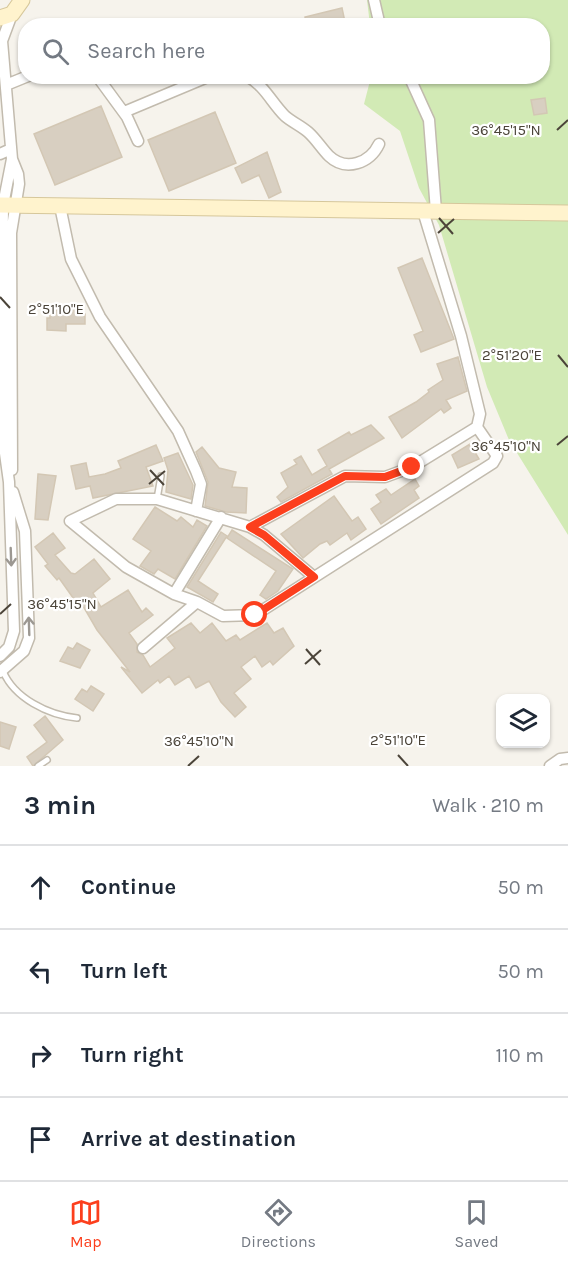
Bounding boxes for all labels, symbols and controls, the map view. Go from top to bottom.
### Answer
search box [18,18,550,84]
icon: search [39,35,72,68]
text: Search here [87,38,205,64]
text: 36°45'15"N [471,121,541,139]
text: 2°51'10"E [28,300,84,318]
text: 2°51'20"E [482,346,542,364]
text: 36°45'10"N [471,437,541,455]
route end [398,453,424,479]
one-way arrow [6,546,17,566]
text: 36°45'15"N [27,595,97,613]
route start [241,601,267,627]
one-way arrow [23,617,34,637]
map controls [496,694,550,748]
button: layers [496,694,550,748]
text: 2°51'10"E [370,731,426,749]
text: 36°45'10"N [164,732,234,750]
text: 3 min [24,790,96,821]
text: Walk · 210 m [432,794,544,817]
icon: ahead [24,871,57,904]
text: Continue [81,874,176,900]
text: 50 m [497,876,544,899]
icon: left [24,955,57,988]
text: Turn left [81,958,168,984]
text: 50 m [497,960,544,983]
icon: right [24,1039,57,1072]
text: Turn right [81,1042,184,1068]
text: 110 m [495,1044,544,1067]
icon: arrive [24,1123,57,1156]
text: Arrive at destination [81,1126,296,1152]
tab: Map [69,1196,102,1251]
tab: Directions [241,1196,316,1251]
tab: Saved [455,1196,499,1251]

